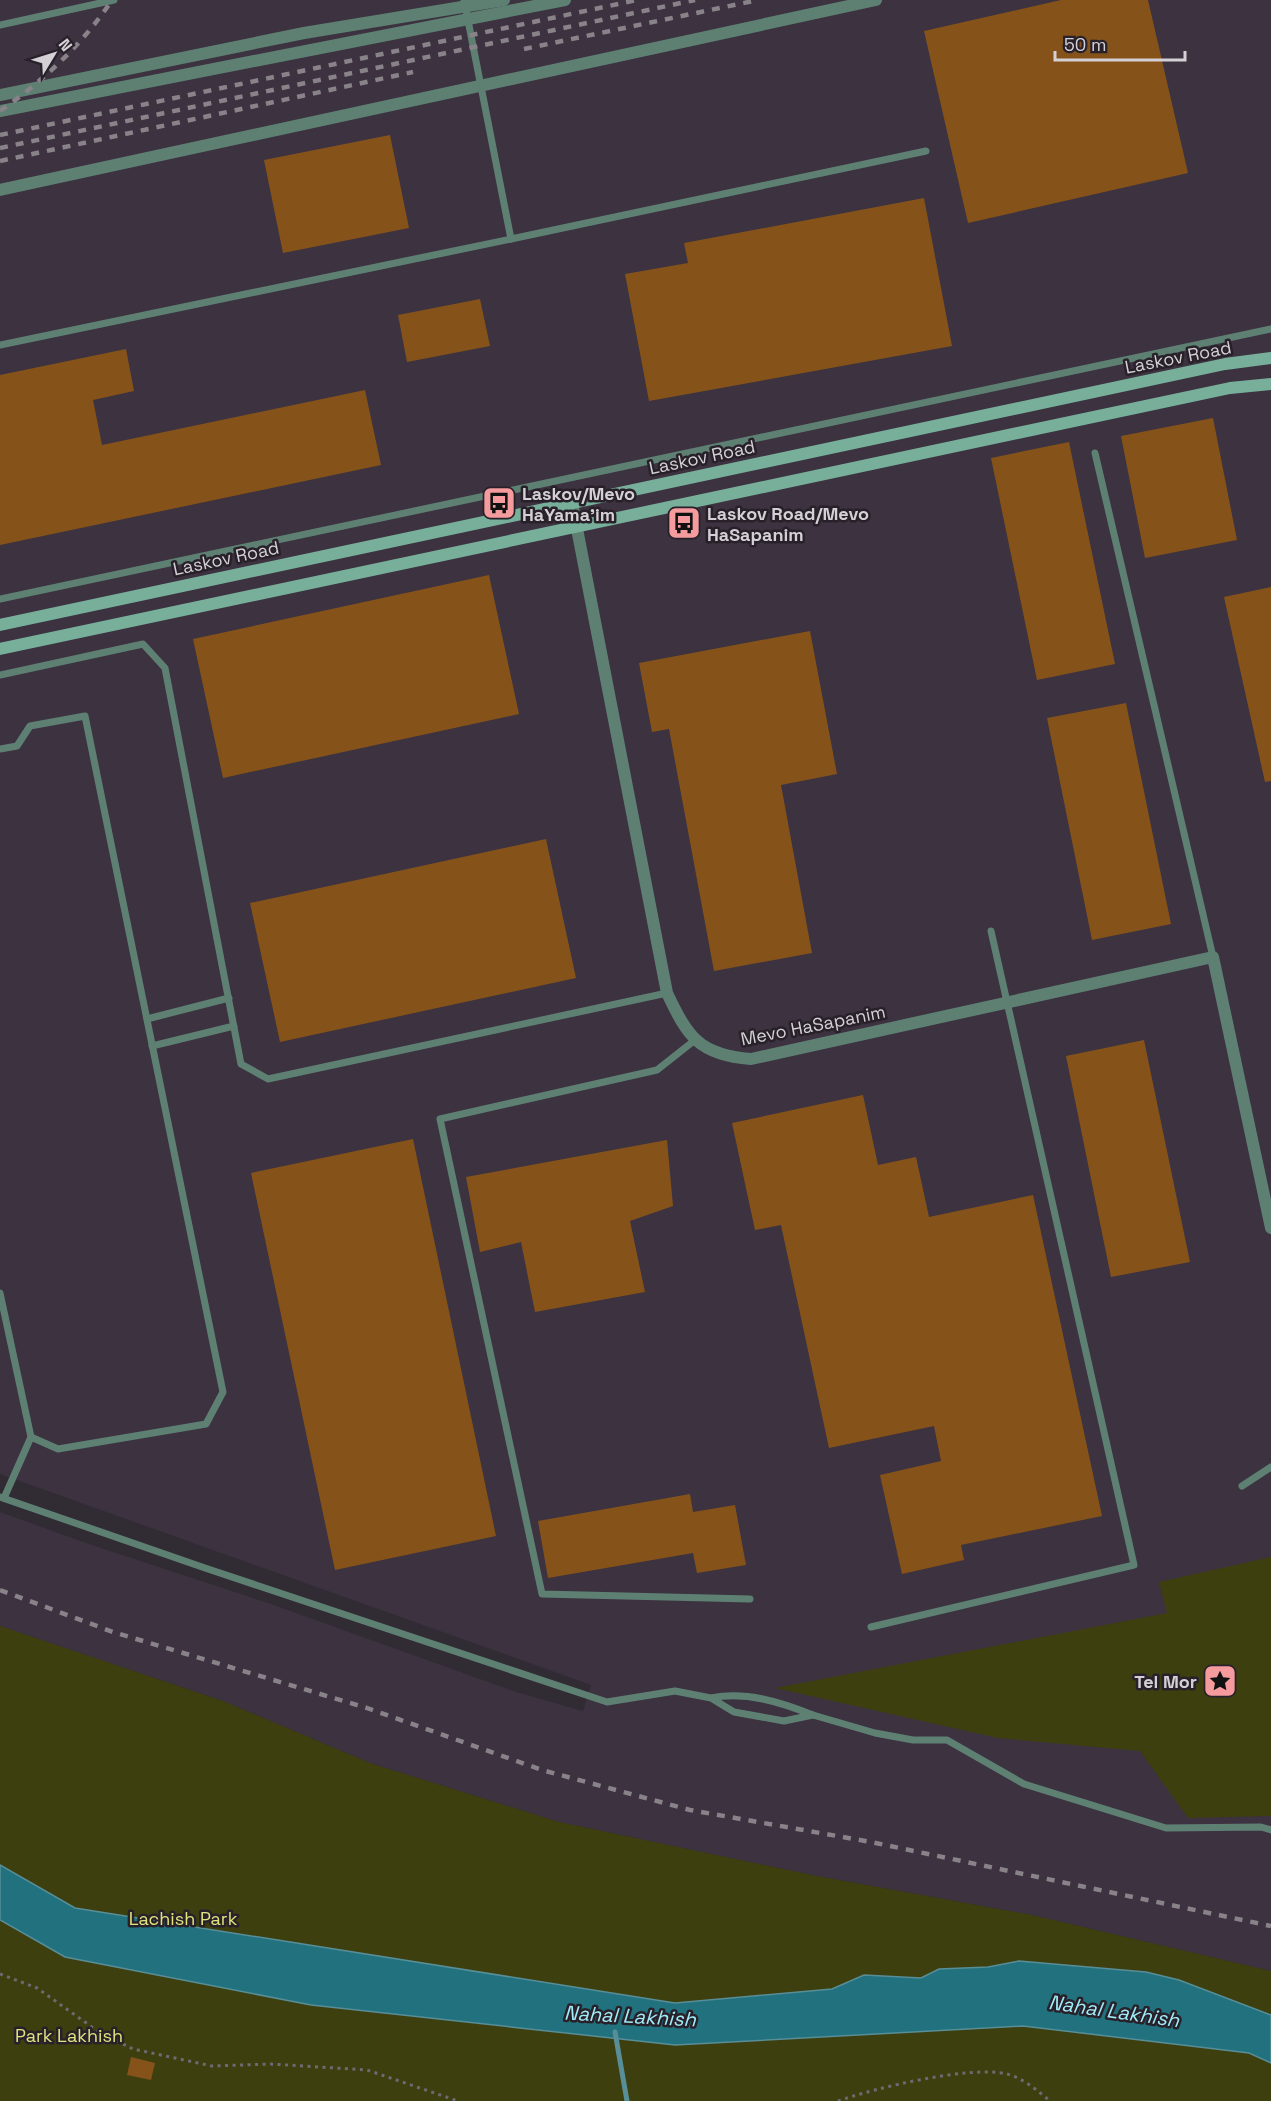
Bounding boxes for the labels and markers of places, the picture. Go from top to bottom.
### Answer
place label: Laskov/Mevo HaYama'im [522,482,635,526]
bus stop icon: Laskov/Mevo HaYama'im [481,485,517,521]
place label: Laskov Road/Mevo HaSapanim [707,502,869,546]
bus stop icon: Laskov Road/Mevo HaSapanim [666,505,702,541]
place icon: Tel Mor [1202,1663,1238,1699]
place label: Tel Mor [1134,1670,1197,1693]

